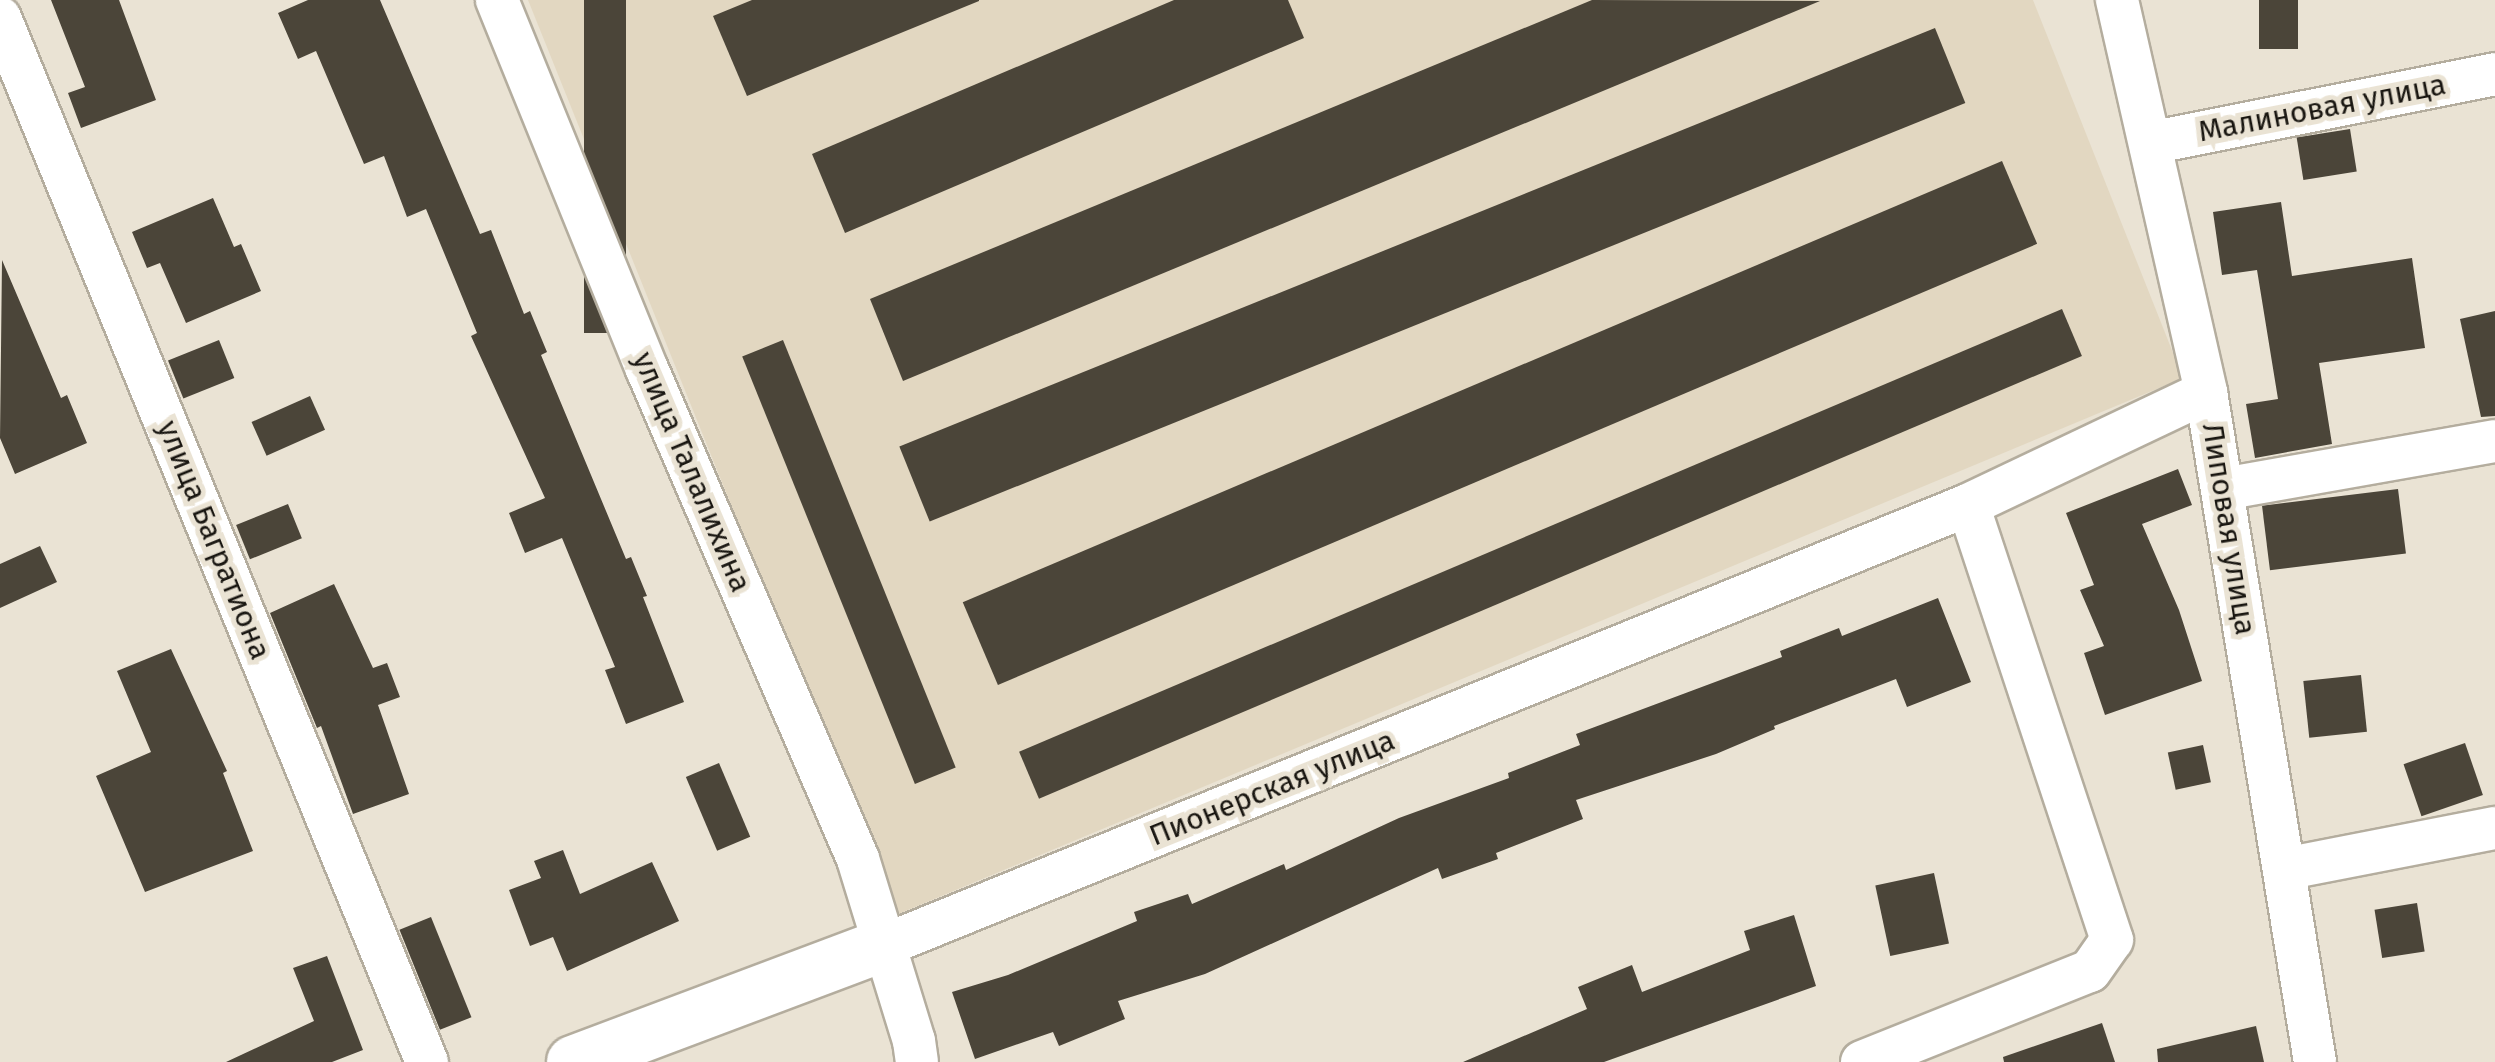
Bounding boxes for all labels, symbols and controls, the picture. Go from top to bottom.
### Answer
street label: Малиновая улица [2195,66,2449,150]
street label: улица Талалихина [625,346,759,598]
street label: улица Багратиона [150,415,278,665]
street label: Липовая улица [2194,421,2264,637]
street label: Пионерская улица [1144,722,1400,854]

